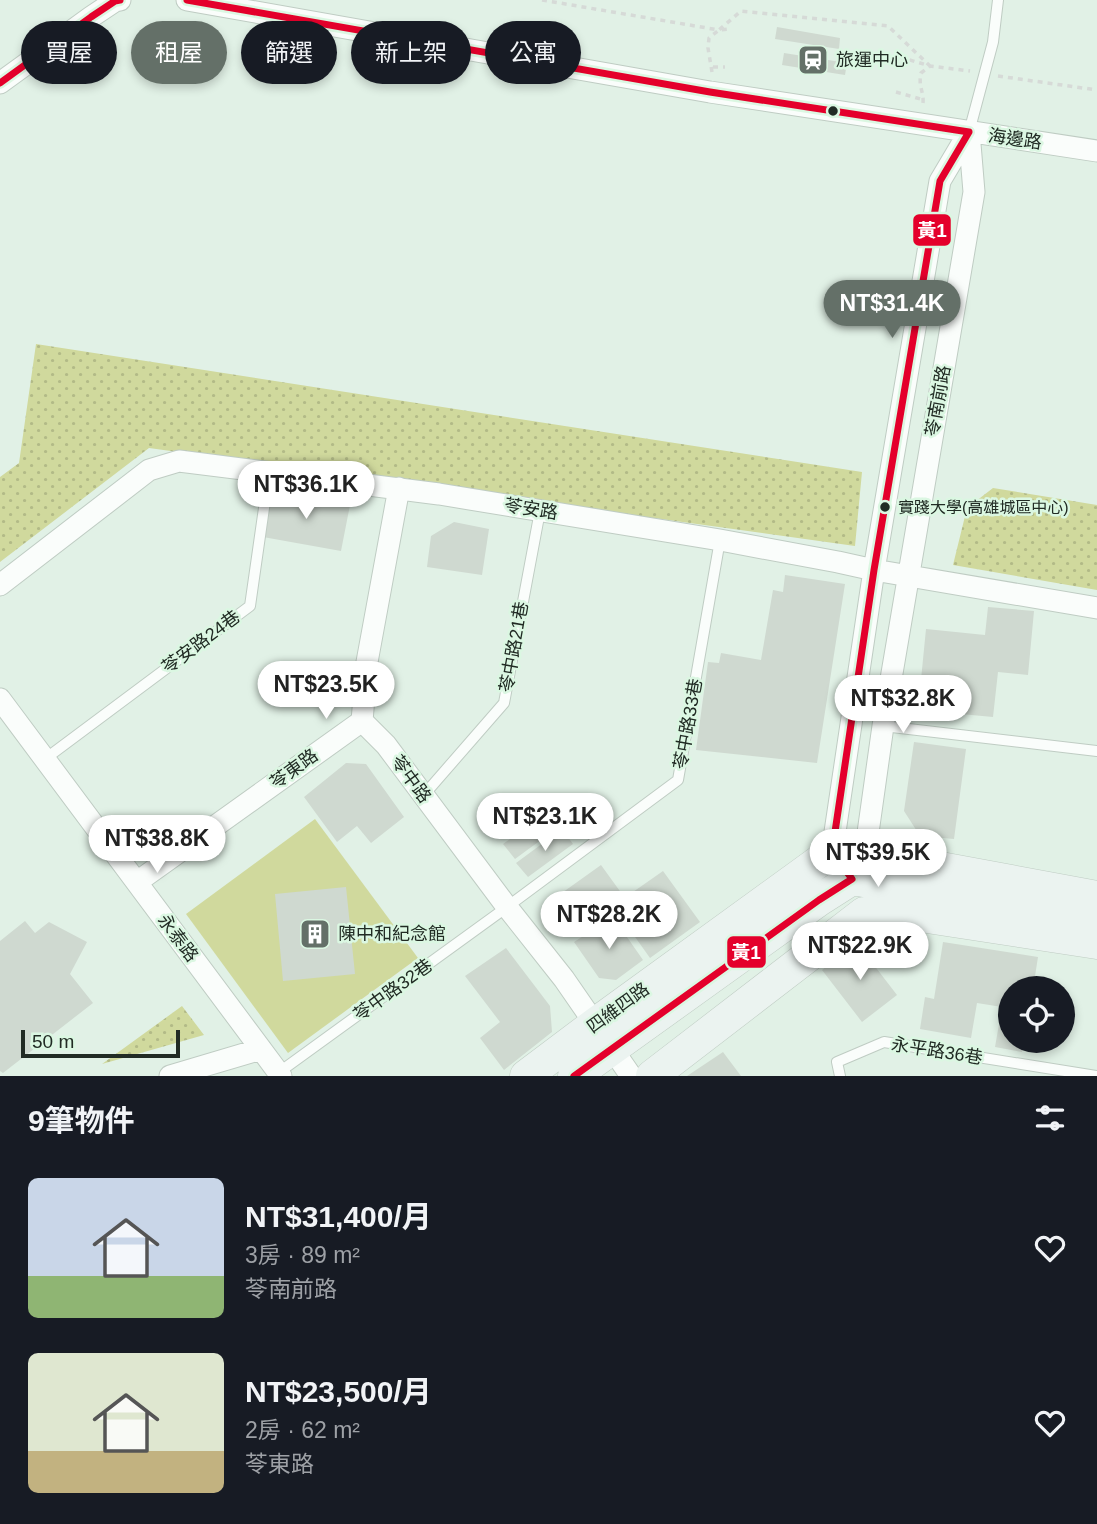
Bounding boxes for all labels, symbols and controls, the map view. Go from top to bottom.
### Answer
chip: 買屋 [21,21,117,84]
chip: 租屋 [131,21,227,84]
chip: 篩選 [241,21,337,84]
chip: 新上架 [351,21,471,84]
chip: 公寓 [485,21,581,84]
station icon: 旅運中心 [796,43,830,77]
place label: 旅運中心 [836,50,908,70]
unlabelled marker [826,104,840,118]
street label: 海邊路 [987,125,1043,153]
line badge: 黃1 [912,213,952,247]
text: 黃1 [917,220,947,241]
pin: NT$31.4K [820,280,964,340]
text: NT$31.4K [840,290,944,316]
street label: 苓南前路 [922,364,954,438]
pin: NT$36.1K [234,462,378,521]
text: NT$36.1K [254,471,358,497]
street label: 苓安路 [503,495,559,523]
place label: 實踐大學(高雄城區中心) [898,499,1069,516]
marker: 實踐大學(高雄城區中心) [878,500,892,514]
street label: 苓中路21巷 [496,600,532,694]
street label: 苓安路24巷 [158,606,244,678]
pin: NT$23.5K [254,662,398,721]
text: NT$23.5K [274,671,378,697]
pin: NT$32.8K [831,676,975,735]
street label: 苓中路33巷 [670,677,706,771]
text: NT$32.8K [851,685,955,711]
street label: 苓東路 [266,745,322,793]
street label: 苓中路 [387,751,435,807]
pin: NT$23.1K [473,794,617,853]
text: NT$23.1K [493,803,597,829]
pin: NT$38.8K [85,816,229,875]
text: NT$38.8K [105,825,209,851]
pin: NT$39.5K [806,830,950,889]
text: NT$39.5K [826,839,930,865]
pin: NT$28.2K [537,892,681,951]
text: NT$28.2K [557,901,661,927]
street label: 永泰路 [154,910,202,966]
building icon: 陳中和紀念館 [298,917,332,951]
pin: NT$22.9K [788,922,932,982]
place label: 陳中和紀念館 [338,924,446,944]
text: NT$22.9K [808,932,912,958]
line badge: 黃1 [726,935,767,969]
text: 黃1 [731,942,761,963]
street label: 苓中路32巷 [350,955,436,1025]
map controls [998,976,1075,1053]
button: locate [998,976,1075,1053]
street label: 四維四路 [583,979,653,1037]
scale bar [21,1027,180,1059]
text: 50 m [32,1031,74,1052]
street label: 永平路36巷 [890,1034,984,1068]
icon: filters [1031,1099,1069,1137]
text: 9筆物件 [28,1104,135,1137]
text: NT$31,400/月 [245,1200,432,1233]
icon: home [84,1206,168,1290]
icon: heart [1031,1229,1069,1267]
text: 3房 · 89 m² [245,1242,360,1268]
text: 苓南前路 [245,1276,337,1302]
text: NT$23,500/月 [245,1375,432,1408]
icon: home [84,1381,168,1465]
icon: heart [1031,1404,1069,1442]
text: 2房 · 62 m² [245,1417,360,1443]
text: 苓東路 [245,1451,314,1477]

